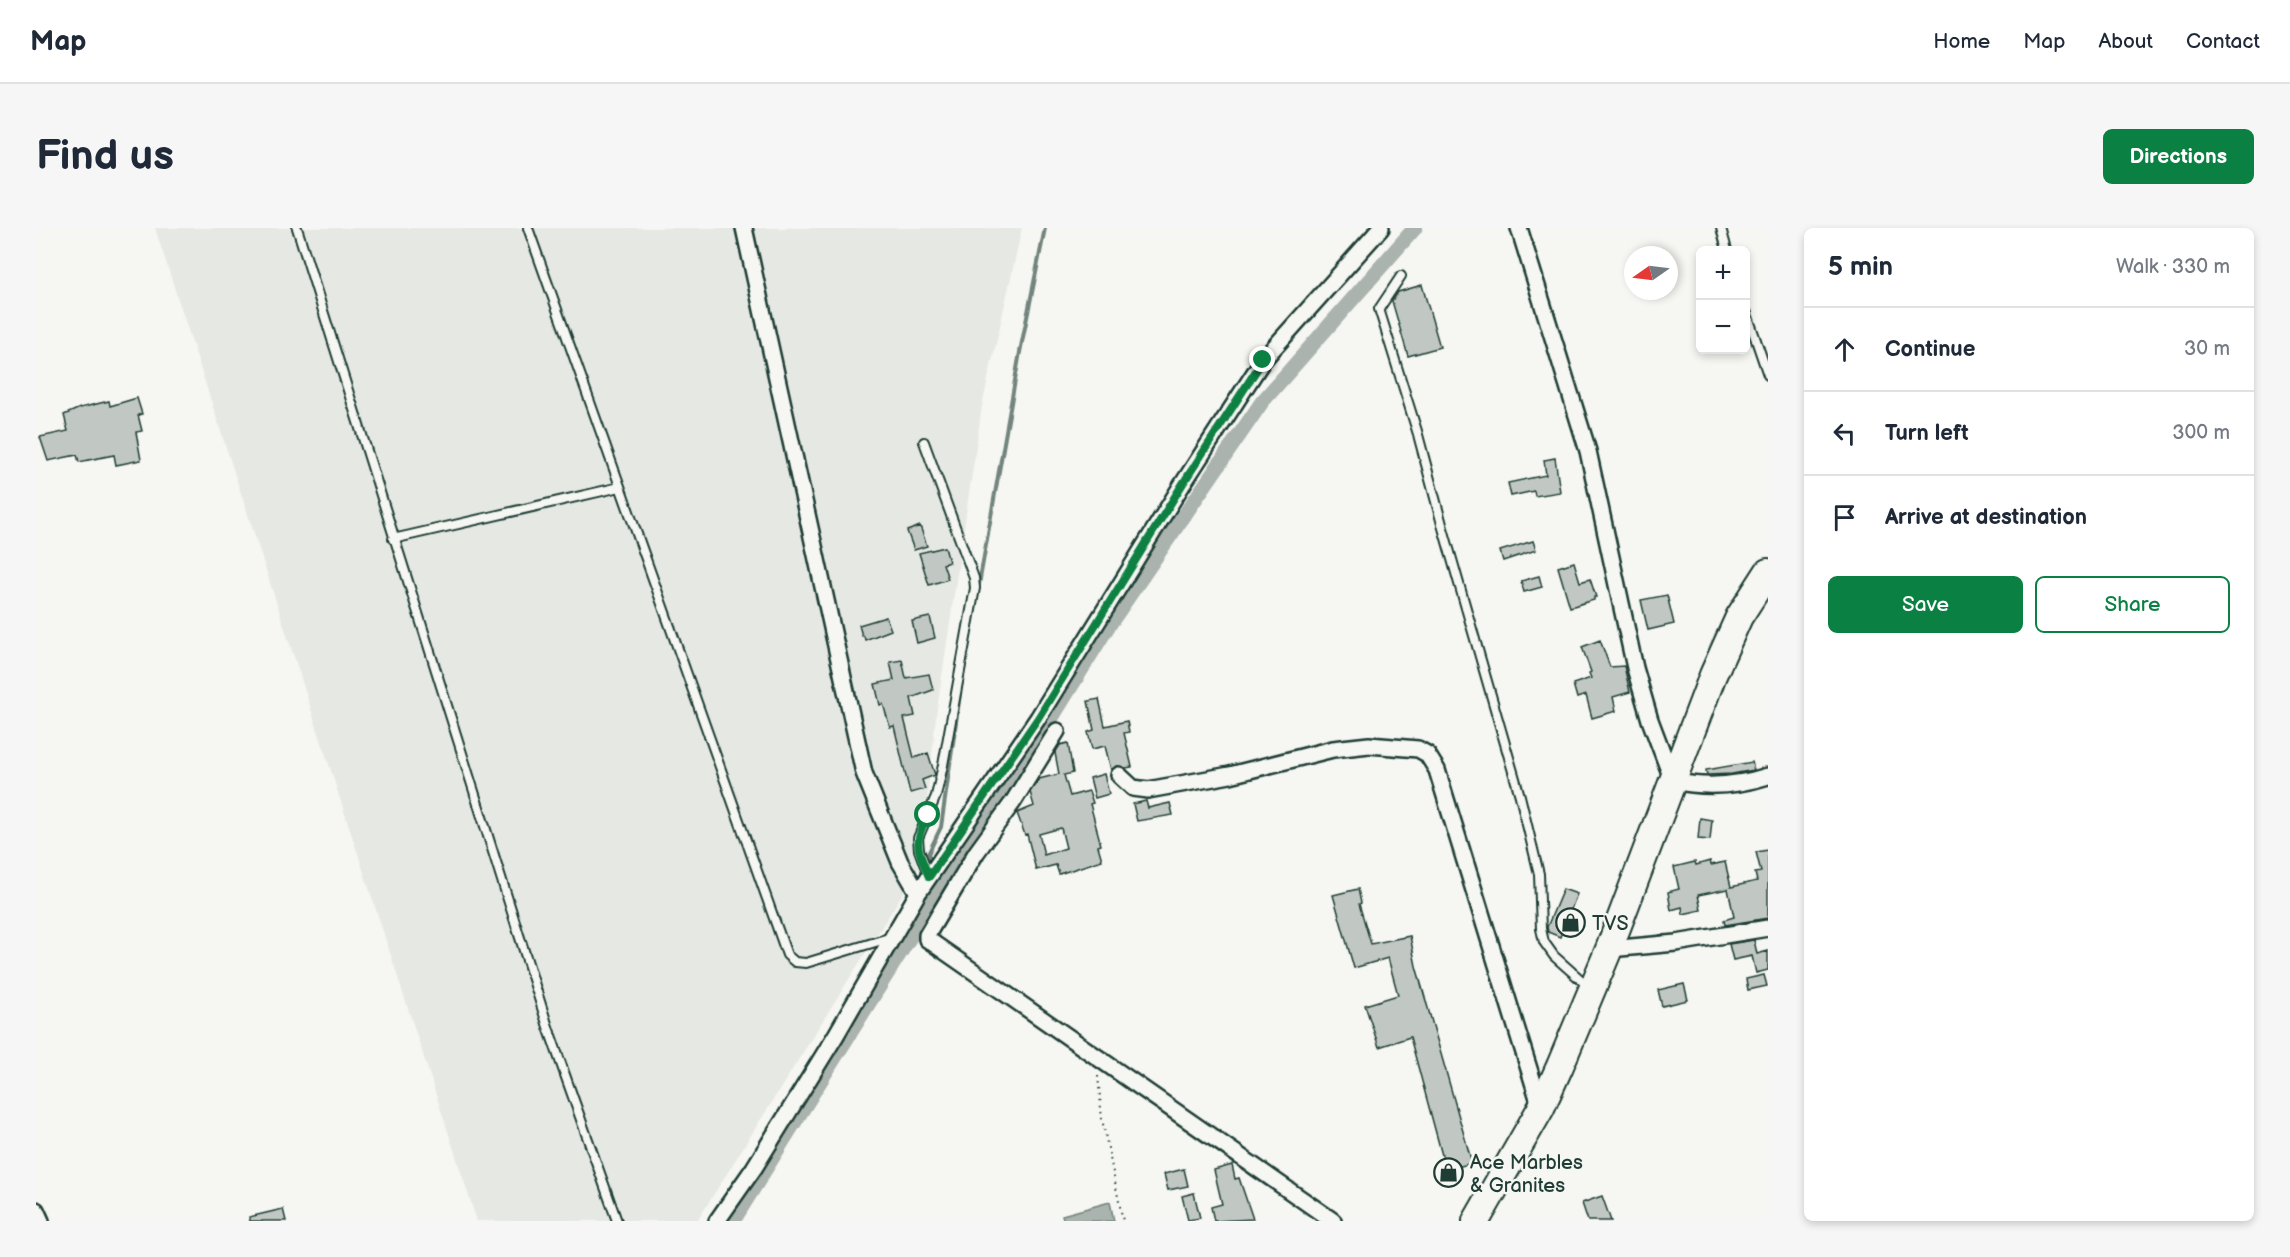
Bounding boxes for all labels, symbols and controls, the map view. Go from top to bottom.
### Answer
text: Map [30,25,86,58]
text: Home [1933,29,1990,54]
text: Map [2023,29,2065,54]
text: About [2098,29,2153,54]
text: Contact [2186,29,2260,54]
button: Directions [2103,129,2254,184]
text: Find us [36,131,174,182]
north arrow [1624,246,1678,300]
map controls [1696,246,1750,354]
button: + [1696,246,1750,300]
text: 5 min [1828,252,1893,283]
text: Walk · 330 m [2116,255,2230,279]
button: − [1696,300,1750,354]
icon: ahead [1828,333,1861,366]
text: Continue [1885,336,1975,363]
text: 30 m [2184,337,2230,361]
route end [1249,346,1275,372]
icon: left [1828,417,1861,450]
text: Turn left [1885,420,1969,447]
text: 300 m [2172,421,2230,445]
icon: arrive [1828,501,1861,534]
text: Arrive at destination [1885,504,2087,531]
button: Save [1828,576,2023,633]
button: Share [2035,576,2230,633]
route start [914,801,940,827]
shop icon: TVS [1555,907,1587,939]
place label: TVS [1592,912,1628,936]
place label: Ace Marbles & Granites [1470,1151,1583,1198]
shop icon: Ace Marbles & Granites [1433,1157,1465,1189]

